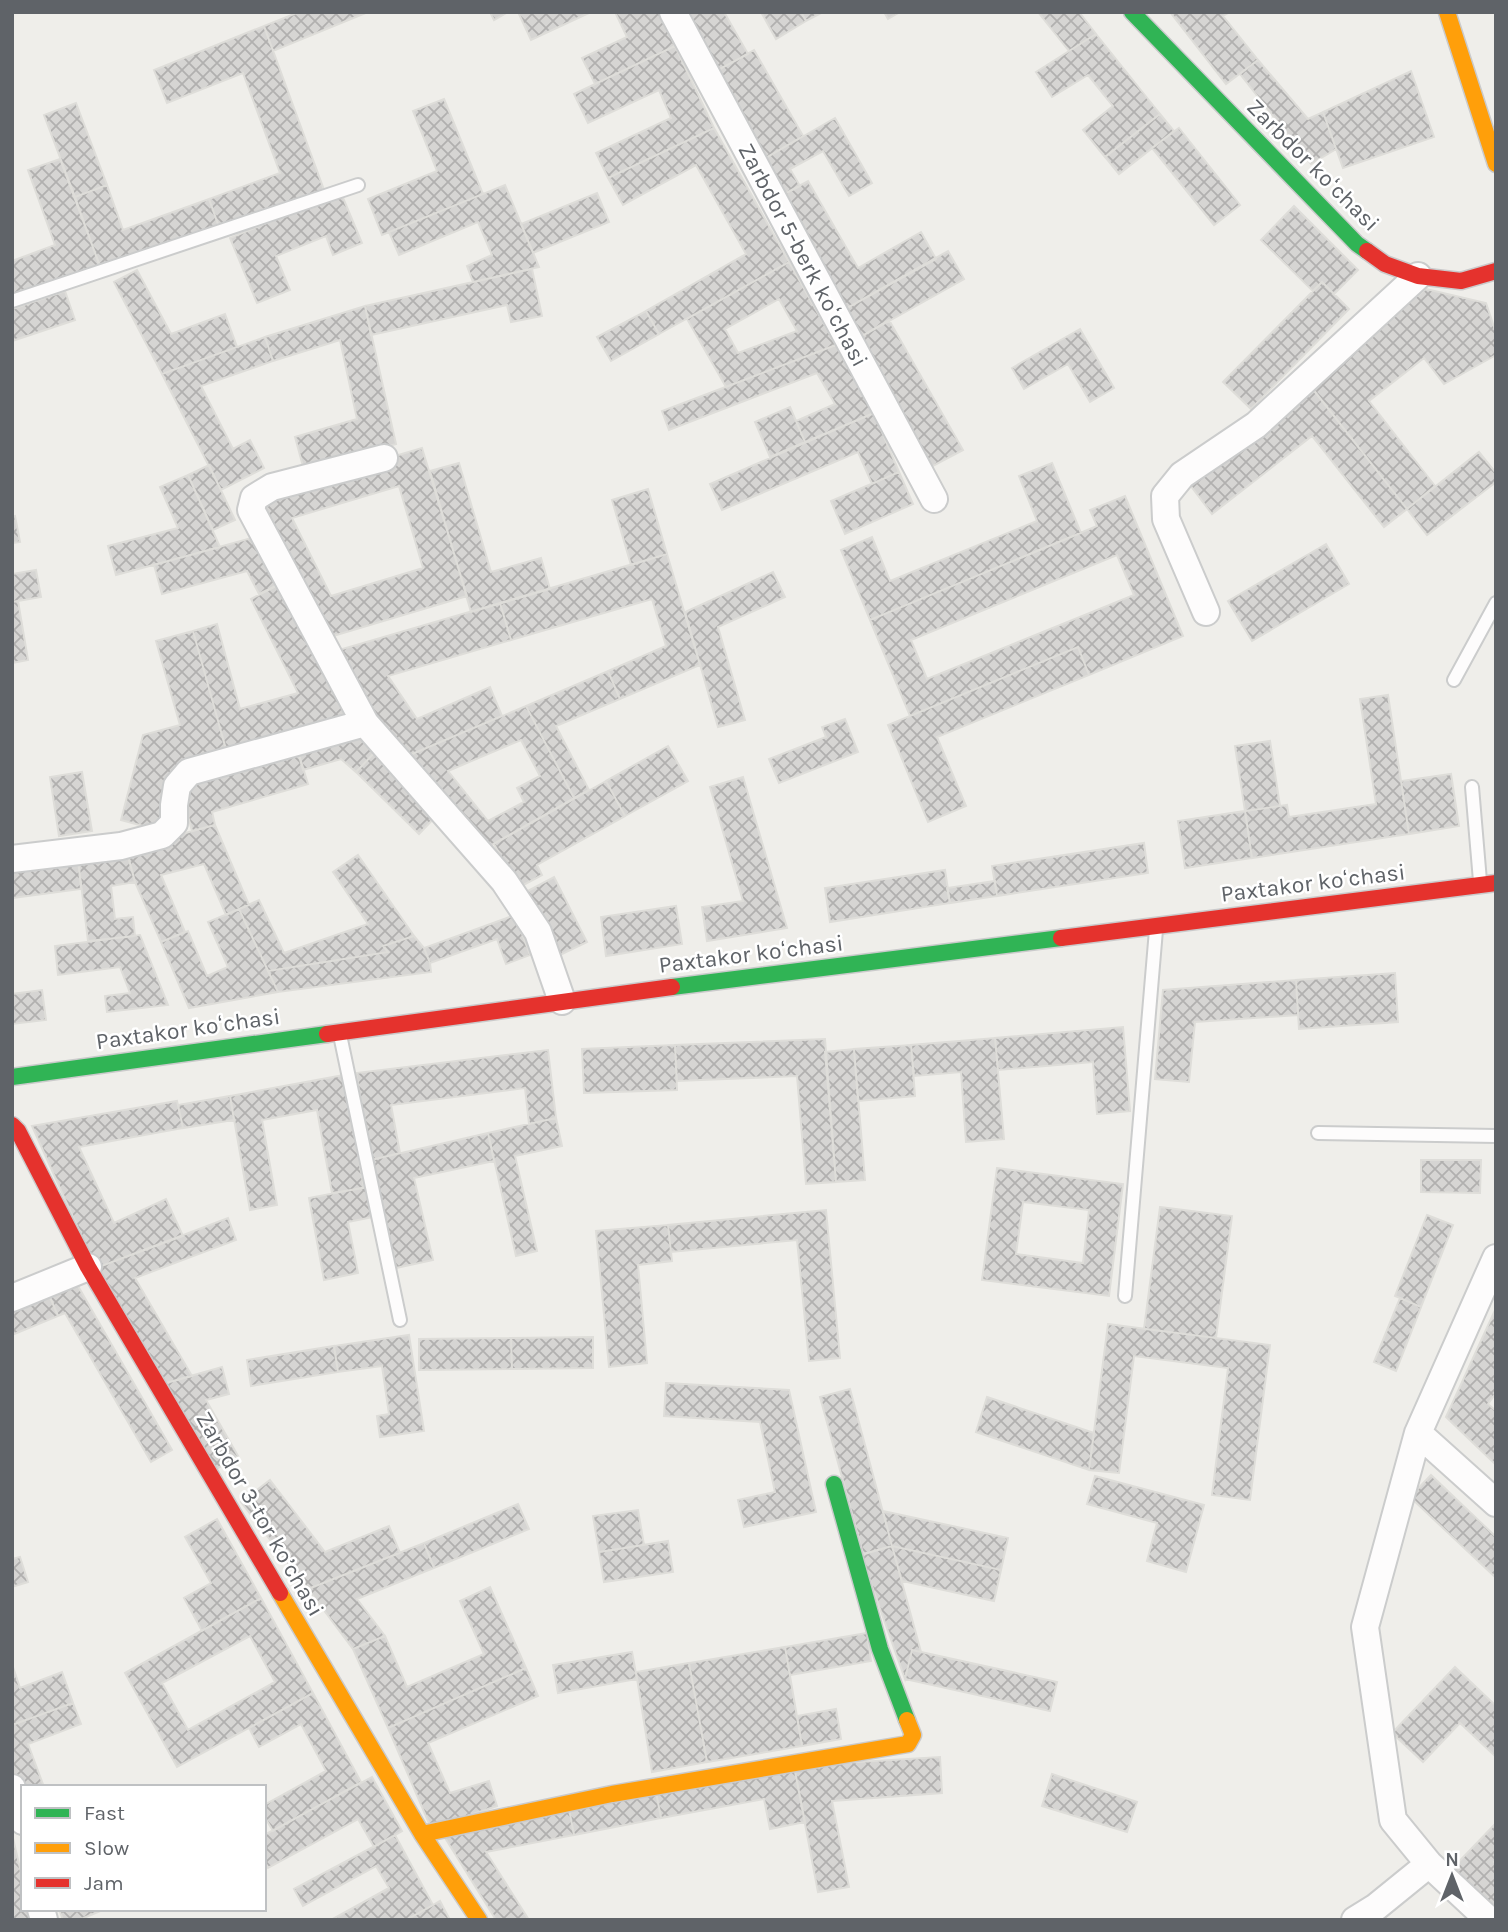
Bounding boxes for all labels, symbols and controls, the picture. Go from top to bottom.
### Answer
street label: Zarbdor koʻchasi [1241,93,1385,237]
street label: Zarbdor 5-berk koʻchasi [733,139,873,371]
street label: Paxtakor koʻchasi [1219,858,1407,908]
street label: Paxtakor koʻchasi [657,929,845,979]
street label: Paxtakor koʻchasi [94,1003,282,1055]
street label: Zarbdor 3-tor koʼchasi [190,1407,330,1621]
legend [21,1785,266,1911]
text: Fast [84,1801,125,1825]
text: Slow [84,1836,129,1860]
north arrow [1417,1841,1487,1911]
text: N [1445,1849,1459,1871]
text: Jam [84,1871,124,1895]

